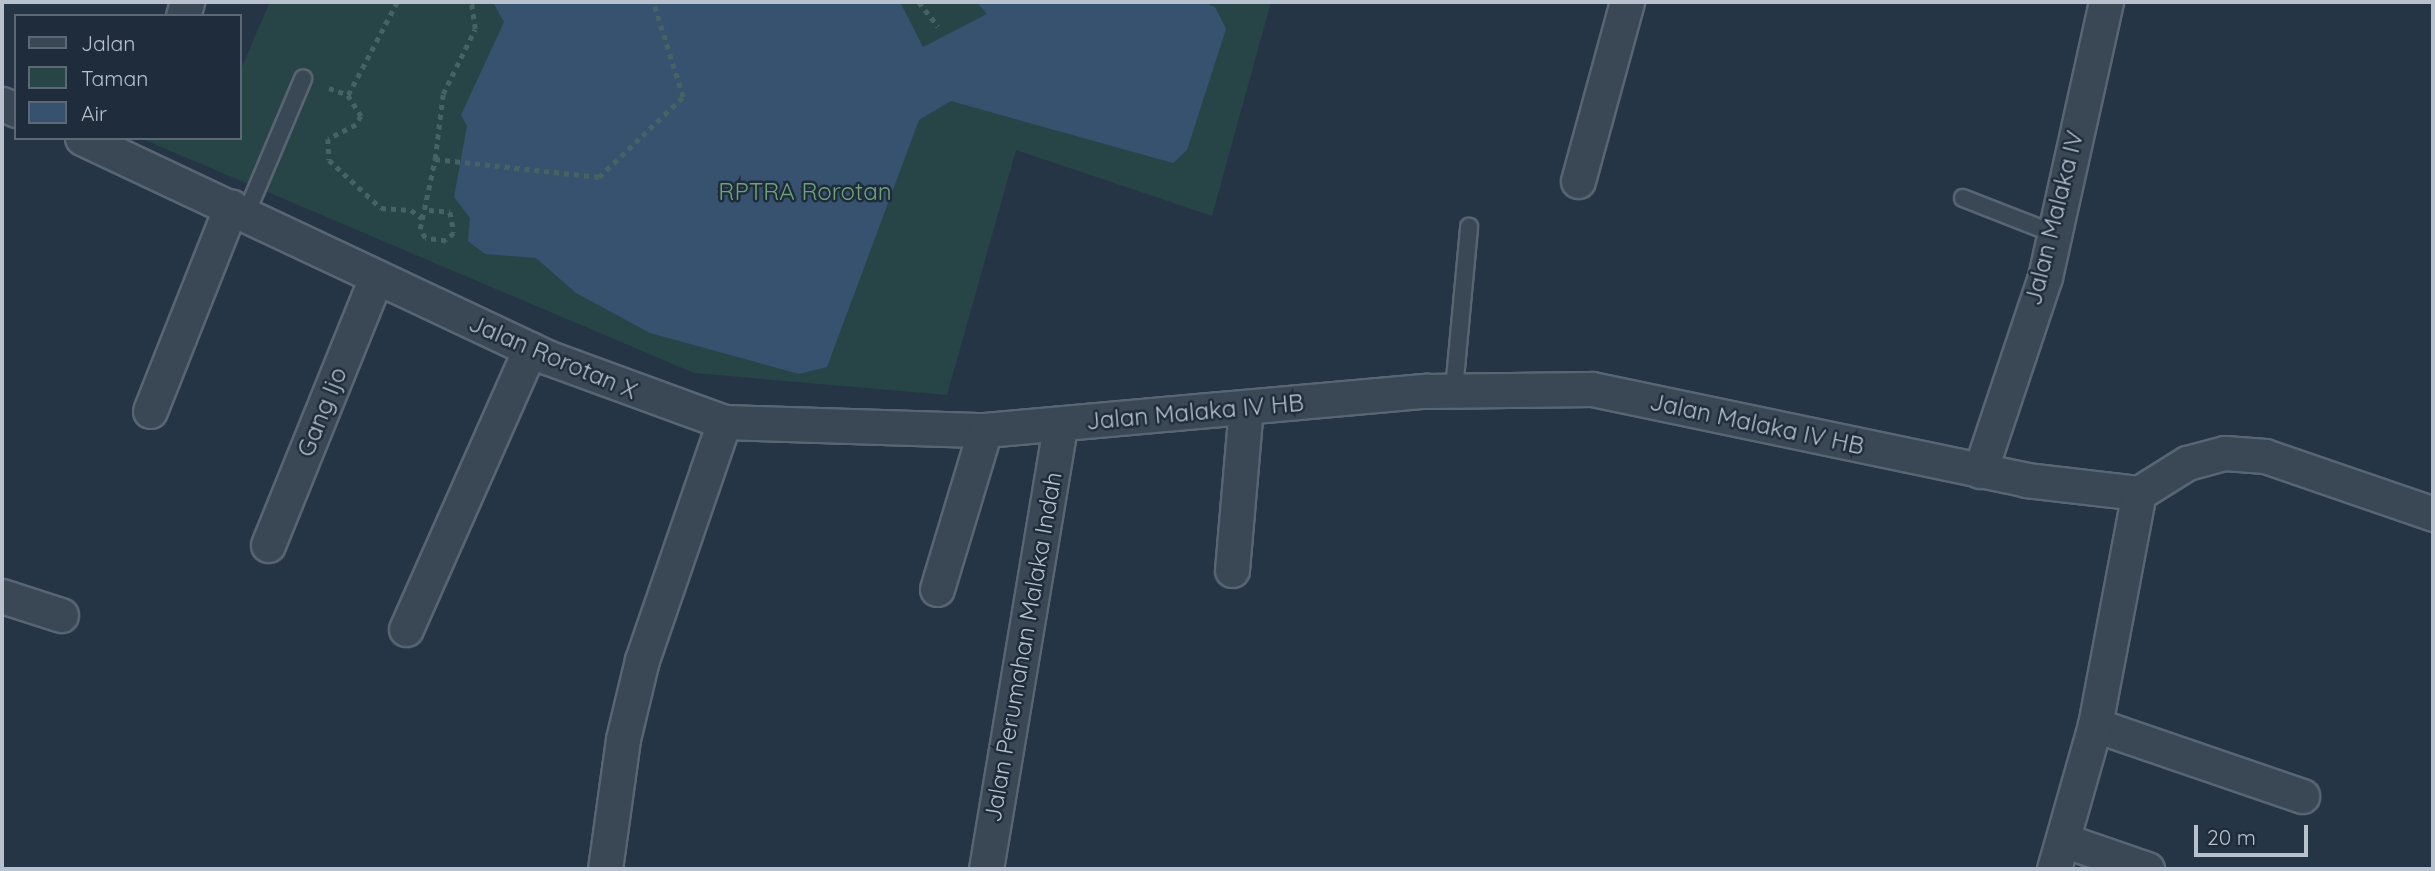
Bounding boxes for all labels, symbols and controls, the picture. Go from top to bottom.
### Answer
legend [14,14,242,140]
text: Jalan [81,30,135,56]
text: Taman [81,65,148,91]
text: Air [81,100,107,126]
street label: Jalan Malaka IV [2018,128,2090,308]
park label: RPTRA Rorotan [718,178,892,206]
street label: Jalan Rorotan X [464,309,642,405]
street label: Gang Ijo [291,363,353,461]
street label: Jalan Malaka IV HB [1647,387,1867,461]
street label: Jalan Malaka IV HB [1085,388,1305,436]
street label: Jalan Perumahan Malaka Indah [978,470,1068,824]
scale bar [2197,812,2311,856]
text: 20 m [2207,824,2256,850]

